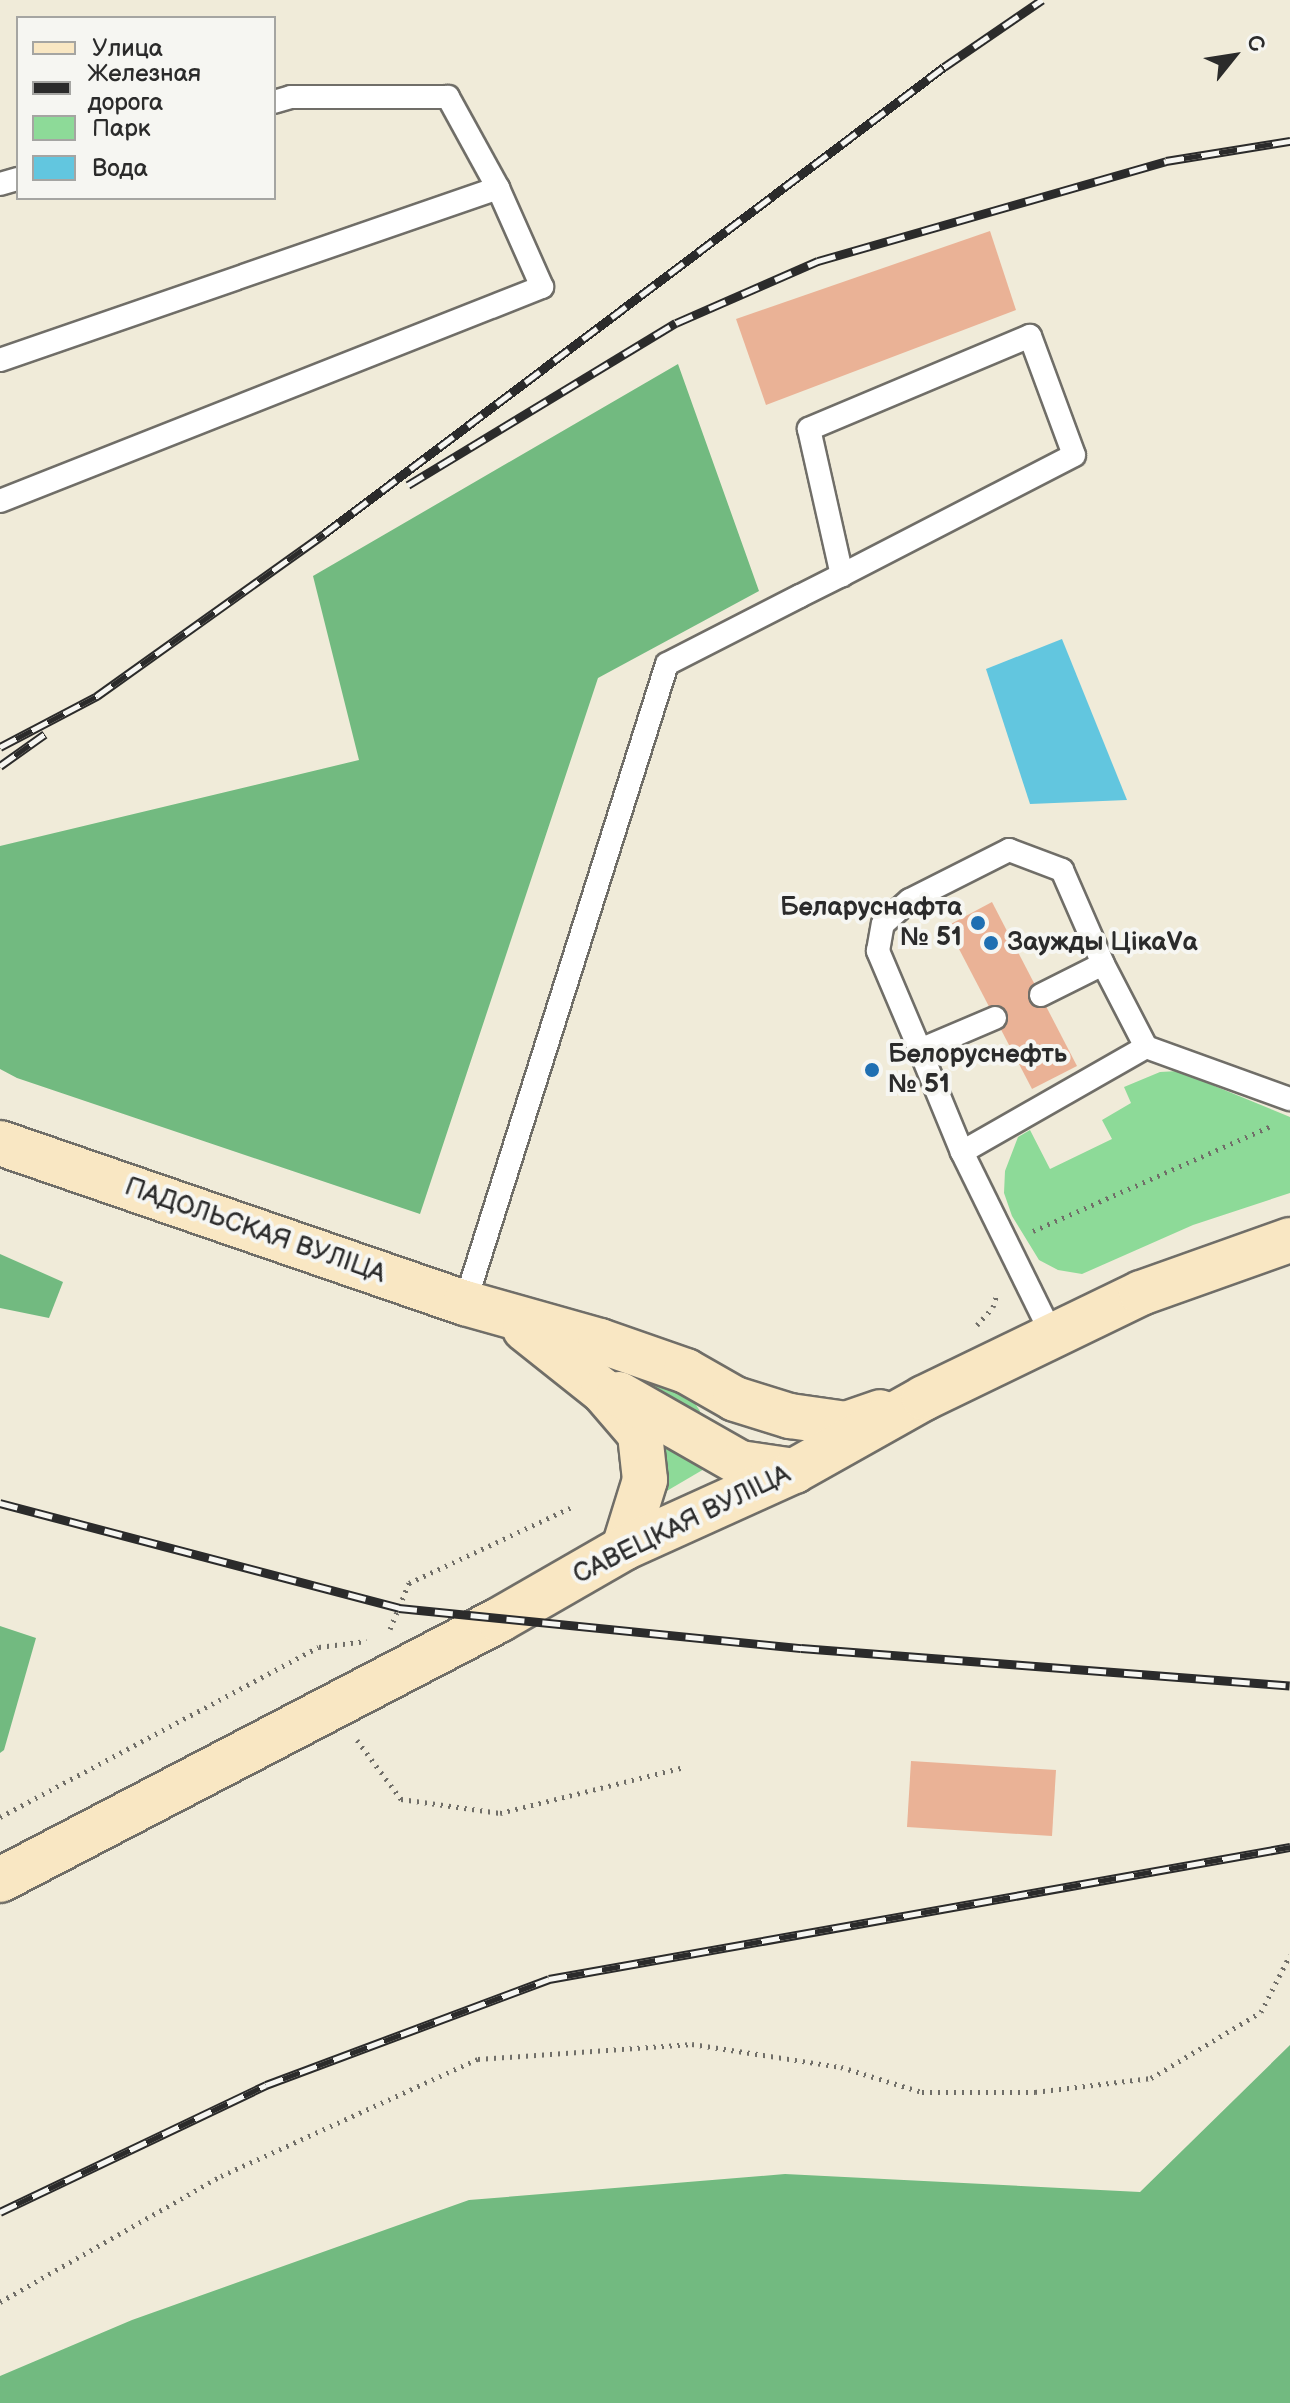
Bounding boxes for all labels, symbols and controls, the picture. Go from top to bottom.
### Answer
legend [16,16,276,200]
north arrow [1194,16,1274,96]
text: С [1240,30,1271,57]
text: Улица [92,34,163,63]
text: Железная дорога [87,59,201,117]
text: Парк [92,114,150,143]
text: Вода [92,154,148,183]
place label: Беларуснафта № 51 [780,892,962,954]
marker: Беларуснафта № 51 [969,914,987,932]
place label: Заужды ЦікаVа [1007,927,1198,959]
marker: Заужды ЦікаVа [982,934,1000,952]
place label: Белоруснефть № 51 [888,1039,1067,1100]
marker: Белоруснефть № 51 [863,1061,881,1079]
street label: ПАДОЛЬСКАЯ ВУЛІЦА [121,1172,389,1290]
street label: САВЕЦКАЯ ВУЛІЦА [568,1459,796,1591]

